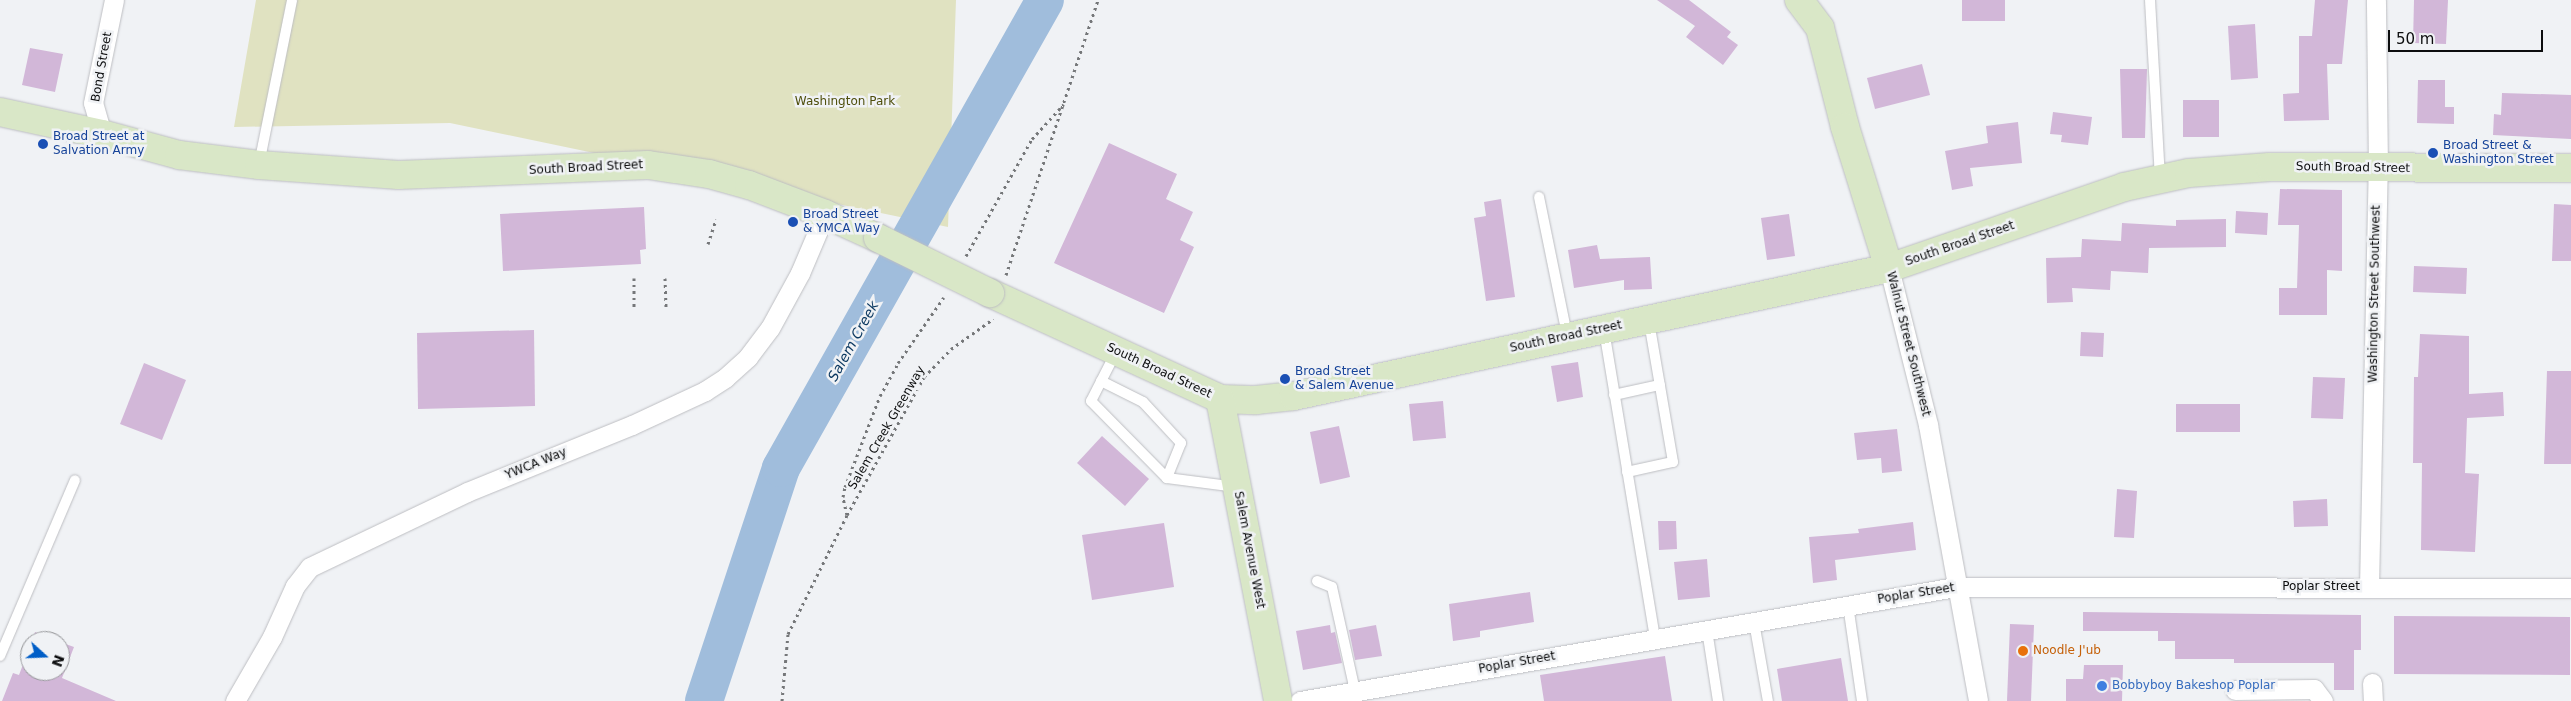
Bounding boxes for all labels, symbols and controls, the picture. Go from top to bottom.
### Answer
scale bar [2391,20,2546,52]
text: 50 m [2396,30,2434,48]
street label: Bond Street [89,31,115,103]
park label: Washington Park [795,95,895,109]
place label: Broad Street at Salvation Army [53,130,144,158]
marker: Broad Street at Salvation Army [37,138,49,150]
place label: Broad Street & Washington Street [2443,139,2554,167]
marker: Broad Street & Washington Street [2427,147,2439,159]
street label: South Broad Street [529,158,643,178]
street label: South Broad Street [2296,160,2410,176]
street label: Washington Street Southwest [2366,205,2384,383]
place label: Broad Street & YMCA Way [803,208,880,236]
marker: Broad Street & YMCA Way [787,216,799,228]
street label: South Broad Street [1904,219,2016,269]
street label: Walnut Street Southwest [1883,270,1933,418]
water label: Salem Creek [824,298,882,384]
street label: South Broad Street [1509,318,1623,356]
street label: South Broad Street [1104,340,1214,402]
street label: Salem Creek Greenway [846,364,928,492]
place label: Broad Street & Salem Avenue [1295,365,1394,393]
marker: Broad Street & Salem Avenue [1279,373,1291,385]
street label: YWCA Way [503,445,569,483]
street label: Salem Avenue West [1231,490,1267,610]
street label: Poplar Street [2282,580,2360,594]
street label: Poplar Street [1877,581,1955,607]
north arrow [20,631,70,681]
place label: Noodle J'ub [2033,644,2101,658]
marker: Noodle J'ub [2017,645,2029,657]
street label: Poplar Street [1478,649,1556,677]
text: N [49,653,68,669]
place label: Bobbyboy Bakeshop Poplar [2112,679,2275,693]
marker: Bobbyboy Bakeshop Poplar [2096,680,2108,692]

